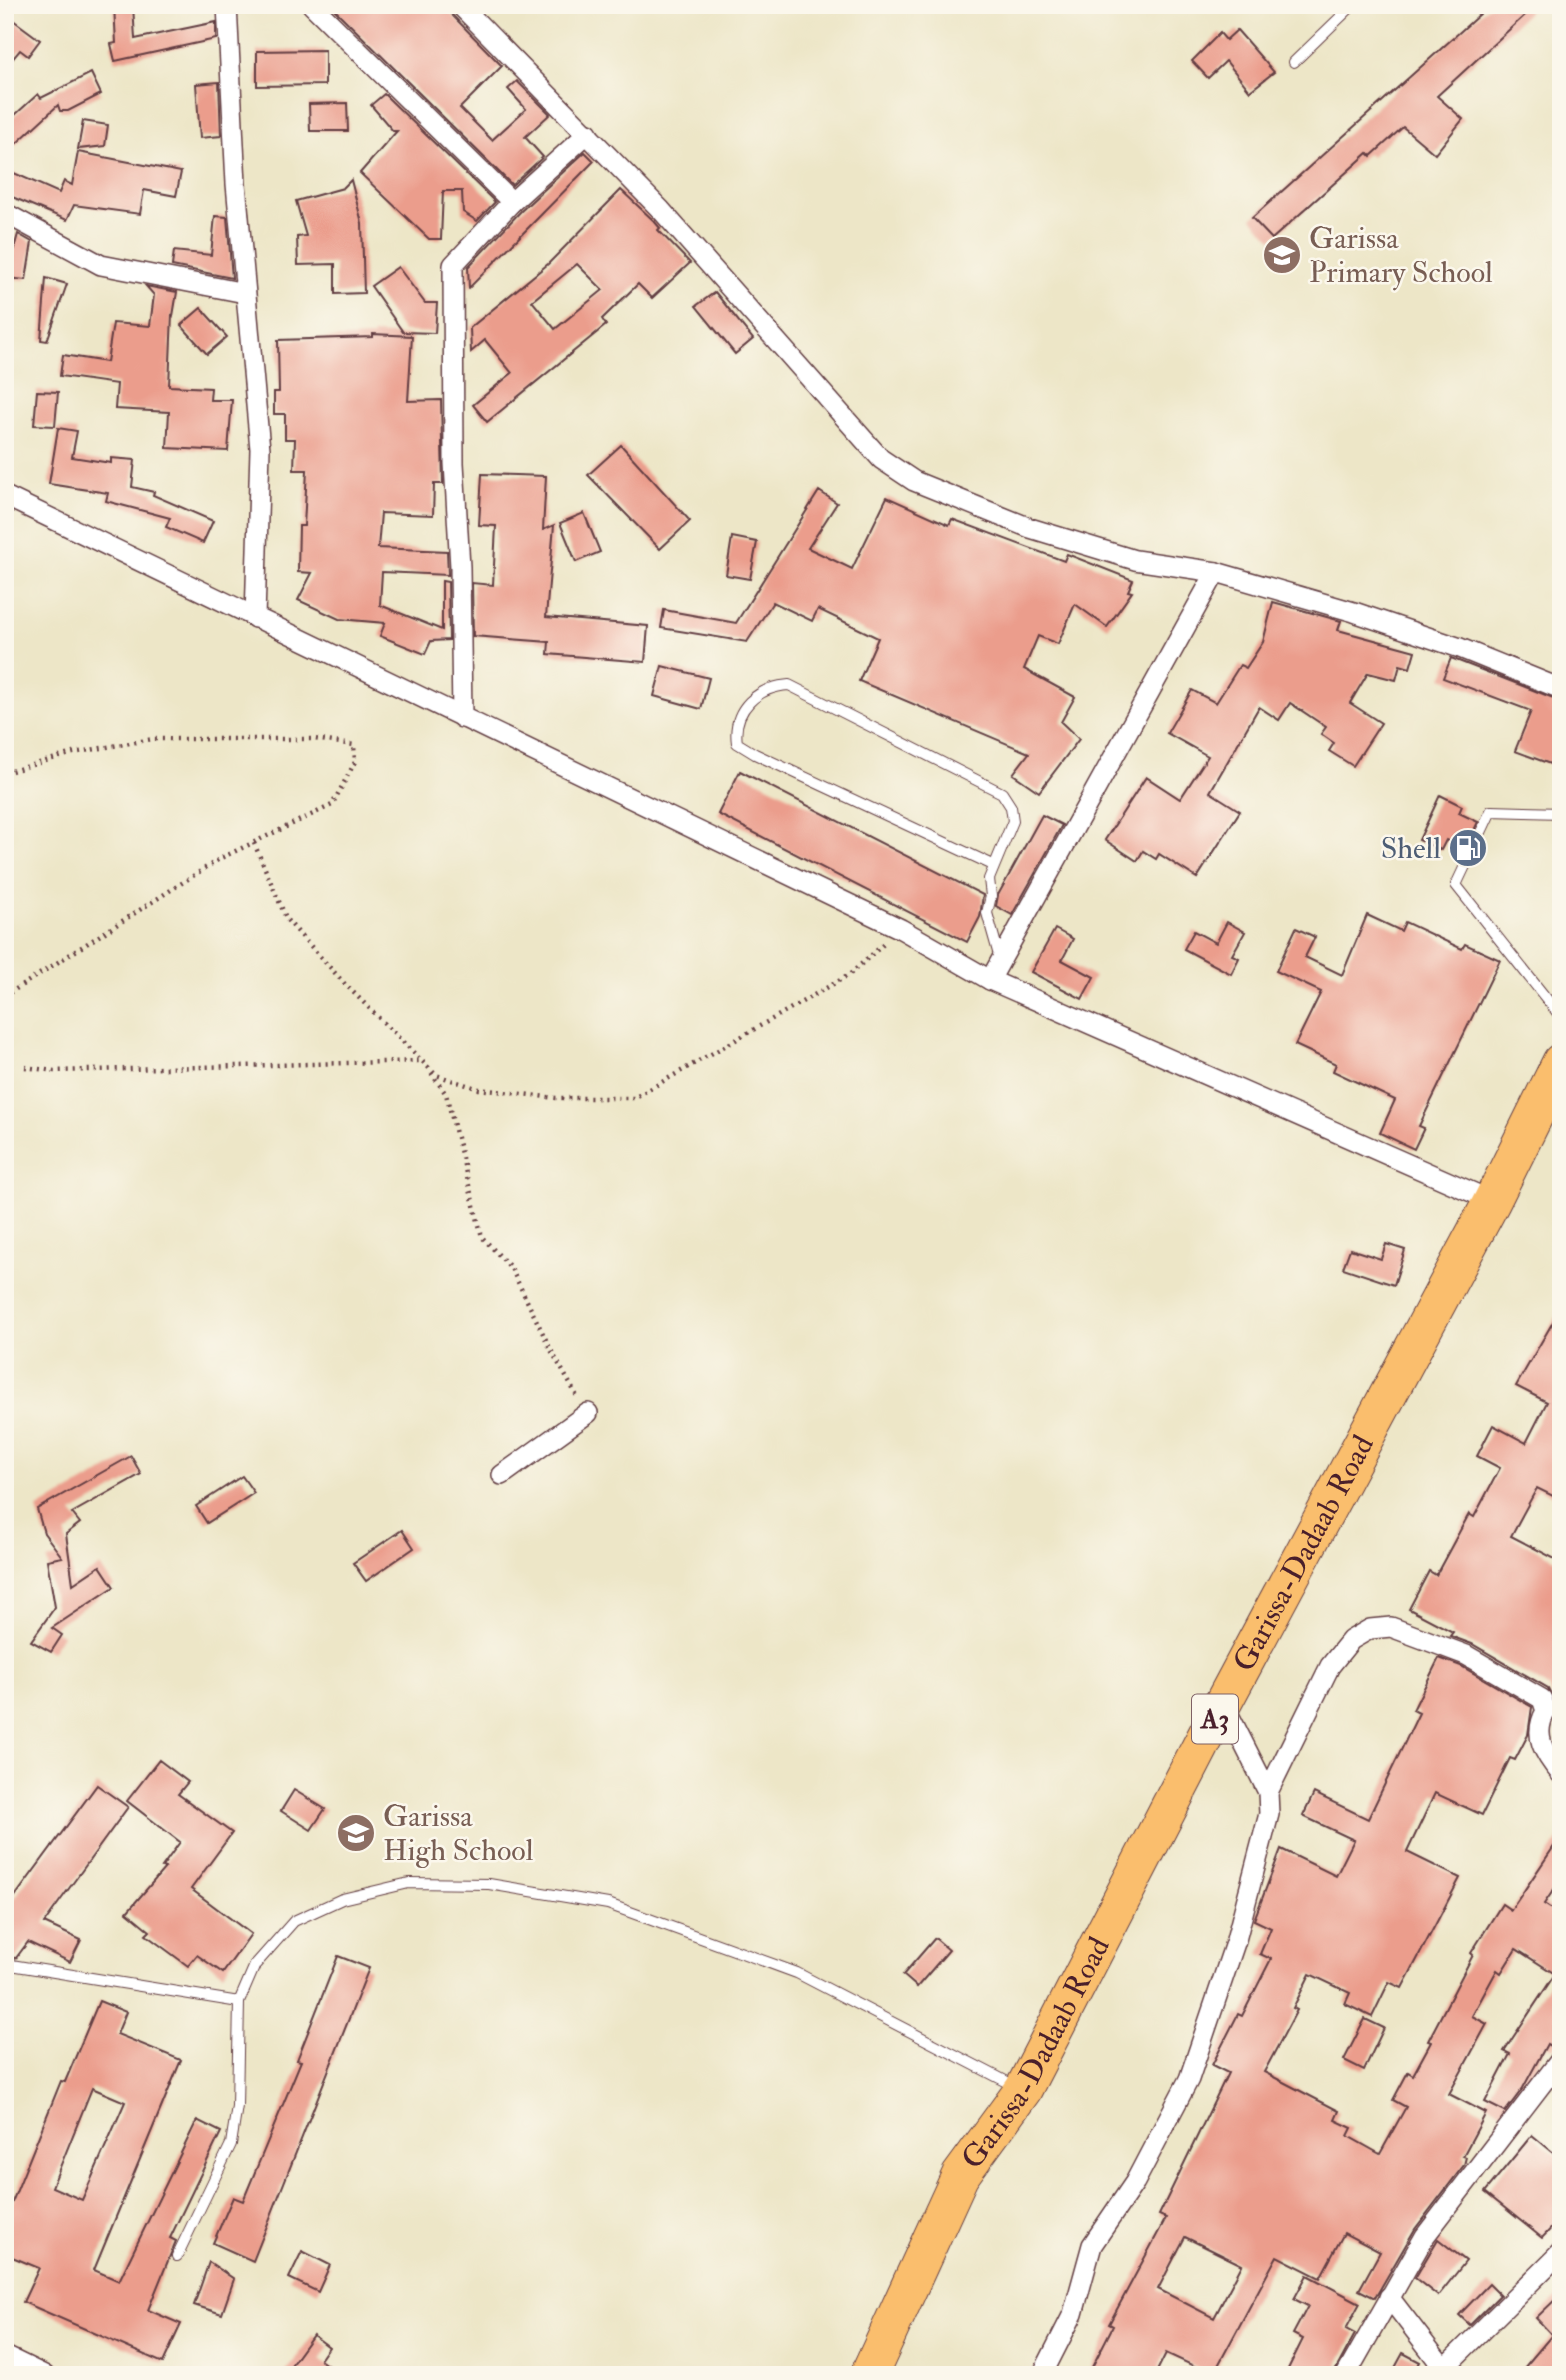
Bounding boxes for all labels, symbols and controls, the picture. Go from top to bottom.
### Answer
place label: Garissa Primary School [1309,220,1493,291]
school or university icon: Garissa Primary School [1261,234,1303,276]
fuel station icon: Shell [1447,827,1489,869]
place label: Shell [1381,830,1441,867]
street label: Garissa-Dadaab Road [1225,1429,1382,1678]
road number: A3 [1192,1694,1238,1744]
place label: Garissa High School [383,1798,534,1869]
school or university icon: Garissa High School [335,1812,377,1854]
street label: Garissa-Dadaab Road [953,1930,1117,2176]

